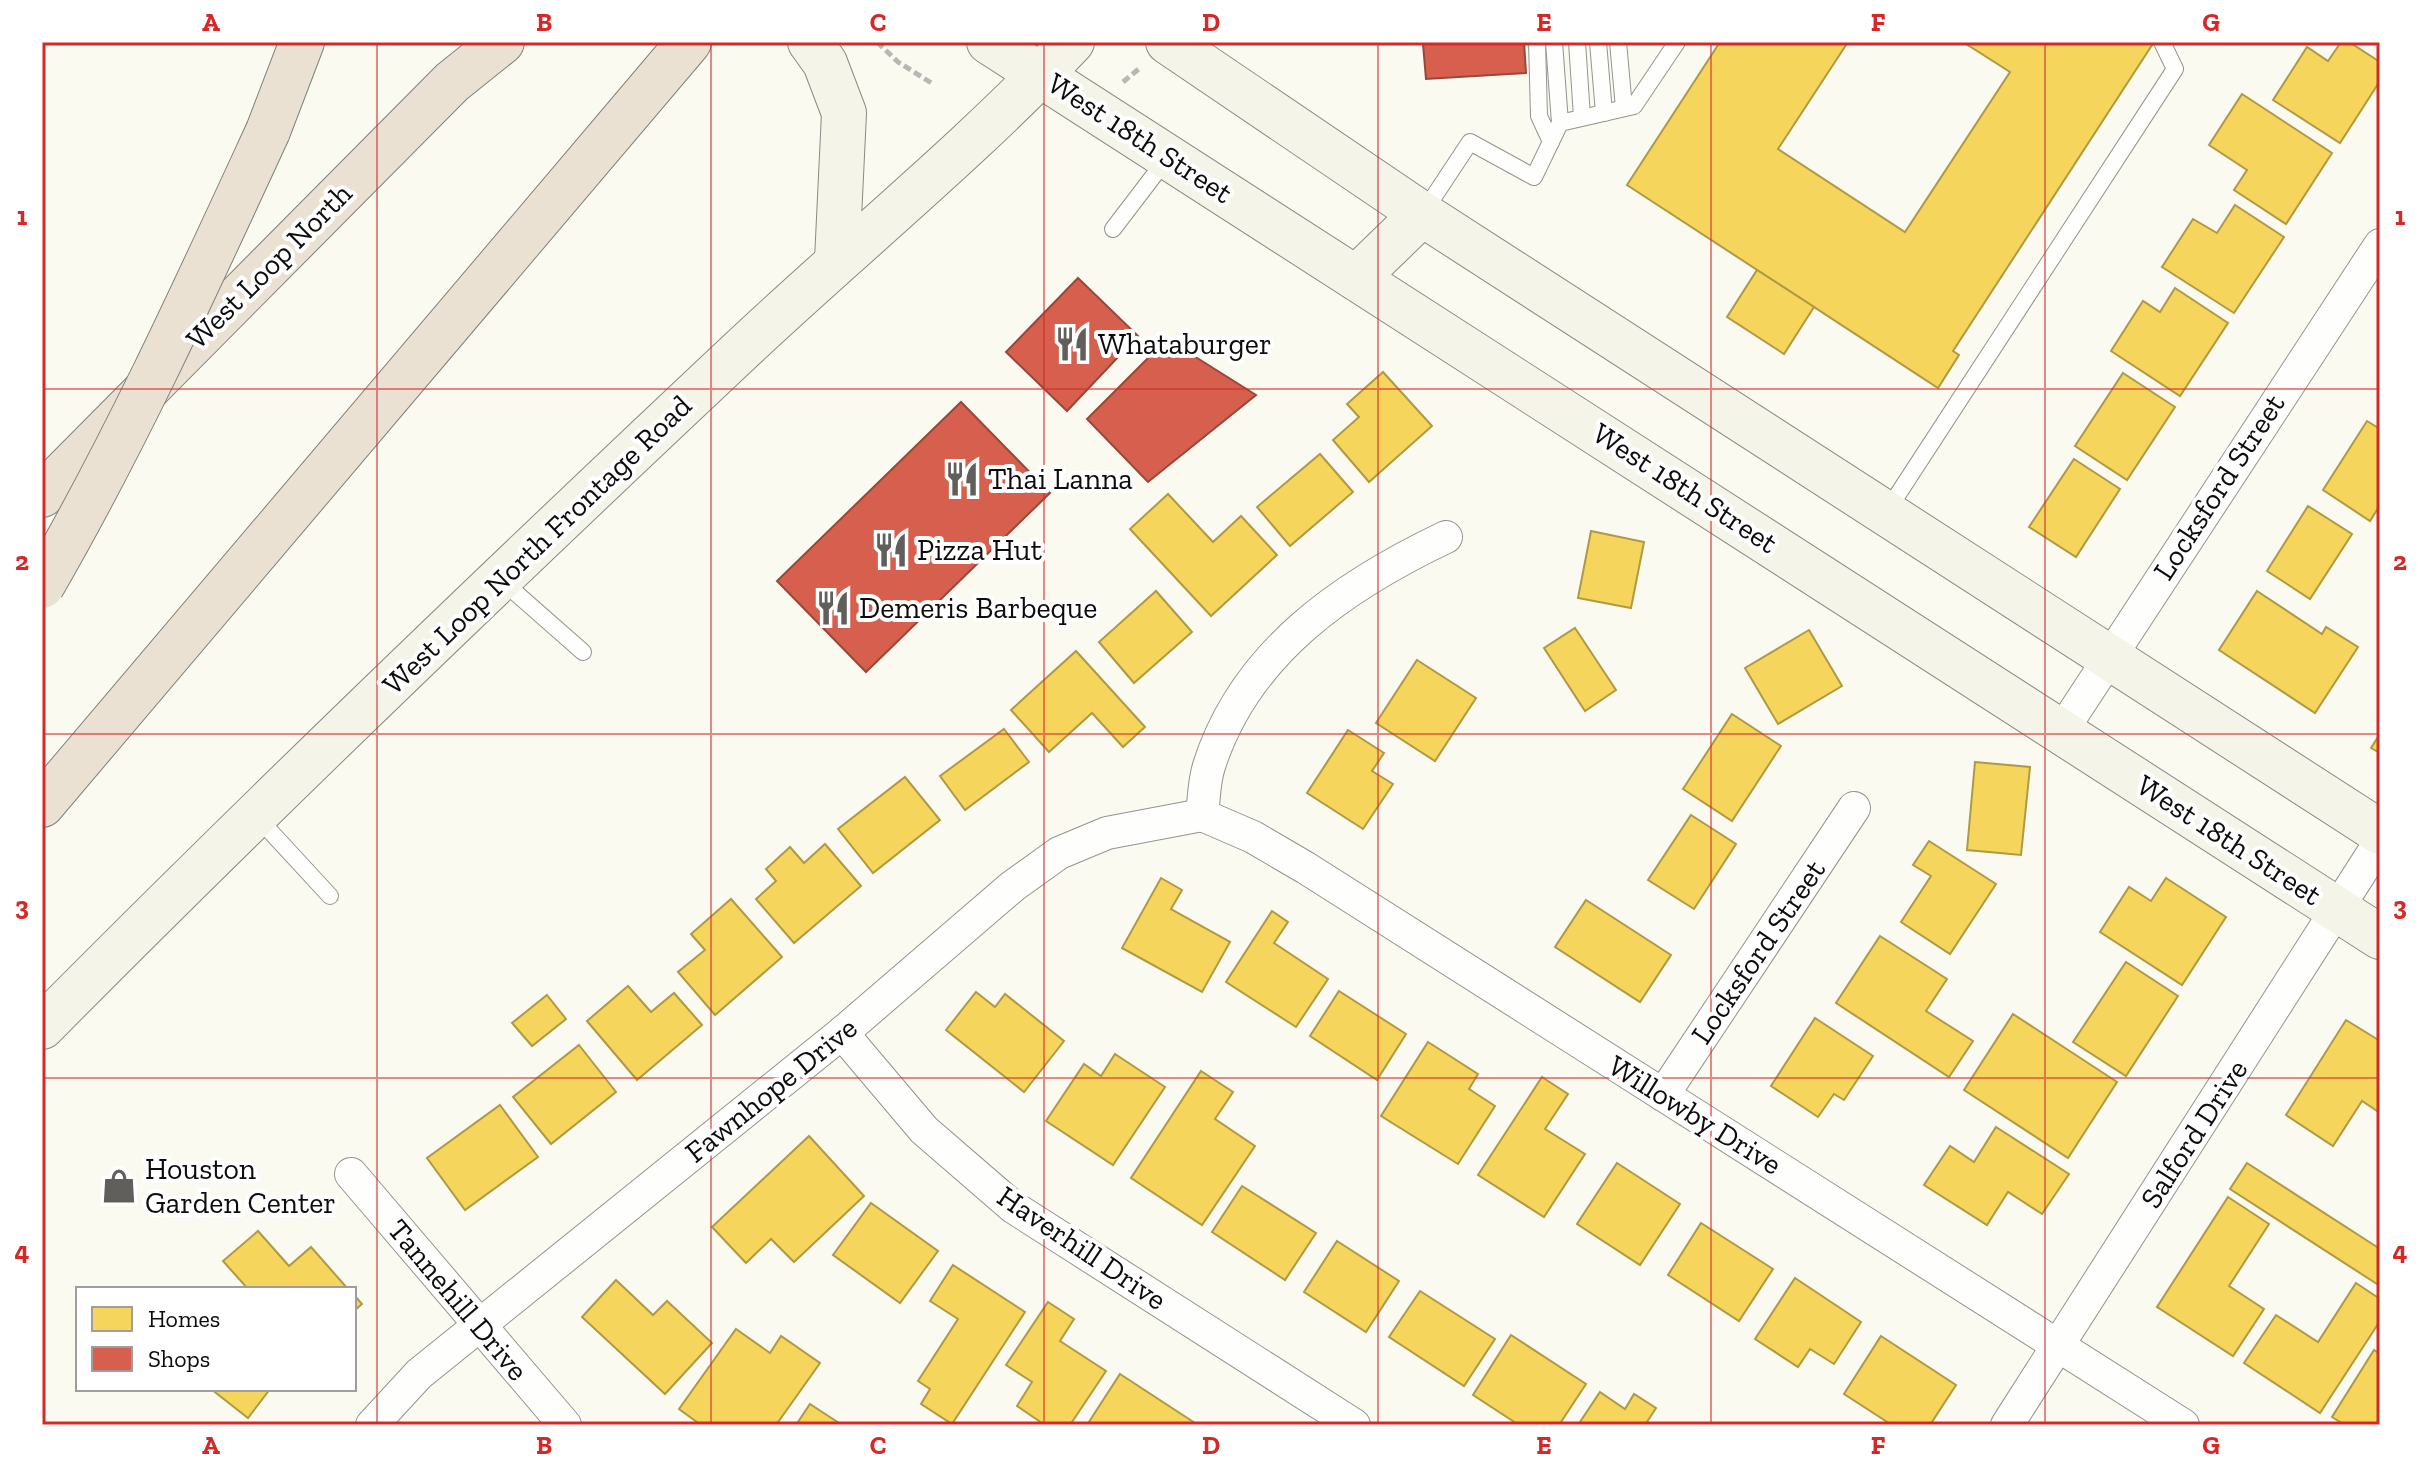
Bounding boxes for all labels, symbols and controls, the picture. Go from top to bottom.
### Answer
text: A [202,6,220,38]
text: B [536,6,552,38]
text: C [870,6,886,38]
text: D [1202,6,1220,38]
text: E [1536,6,1552,38]
text: F [1871,6,1886,38]
text: G [2202,6,2220,38]
street label: West 18th Street [1041,65,1239,211]
street label: West Loop North [179,175,360,356]
text: 1 [17,200,28,232]
text: 1 [2395,200,2406,232]
restaurant icon: Whataburger [1053,325,1091,363]
place label: Whataburger [1098,326,1272,362]
street label: West Loop North Frontage Road [375,387,699,702]
street label: Locksford Street [2146,387,2292,587]
street label: West 18th Street [1586,415,1784,561]
restaurant icon: Thai Lanna [943,460,981,498]
place label: Thai Lanna [988,461,1133,497]
restaurant icon: Pizza Hut [872,531,910,569]
place label: Pizza Hut [917,532,1042,568]
text: 2 [15,545,29,577]
text: 2 [2393,545,2407,577]
restaurant icon: Demeris Barbeque [814,589,852,627]
place label: Demeris Barbeque [859,590,1097,626]
street label: West 18th Street [2130,767,2328,913]
street label: Locksford Street [1683,853,1833,1051]
text: 3 [15,890,29,922]
text: 3 [2393,890,2407,922]
street label: Fawnhope Drive [678,1010,864,1170]
street label: Willowby Drive [1602,1047,1788,1183]
street label: Salford Drive [2133,1053,2255,1215]
place label: Houston Garden Center [145,1151,336,1221]
shop icon: Houston Garden Center [100,1167,138,1205]
street label: Haverhill Drive [991,1178,1173,1318]
street label: Tannehill Drive [380,1212,536,1388]
text: 4 [15,1235,30,1267]
text: 4 [2393,1235,2408,1267]
legend [76,1287,356,1391]
text: Homes [148,1304,220,1333]
text: Shops [148,1344,210,1373]
text: A [202,1429,220,1461]
text: B [536,1429,552,1461]
text: C [870,1429,886,1461]
text: D [1202,1429,1220,1461]
text: E [1536,1429,1552,1461]
text: F [1871,1429,1886,1461]
text: G [2202,1429,2220,1461]

